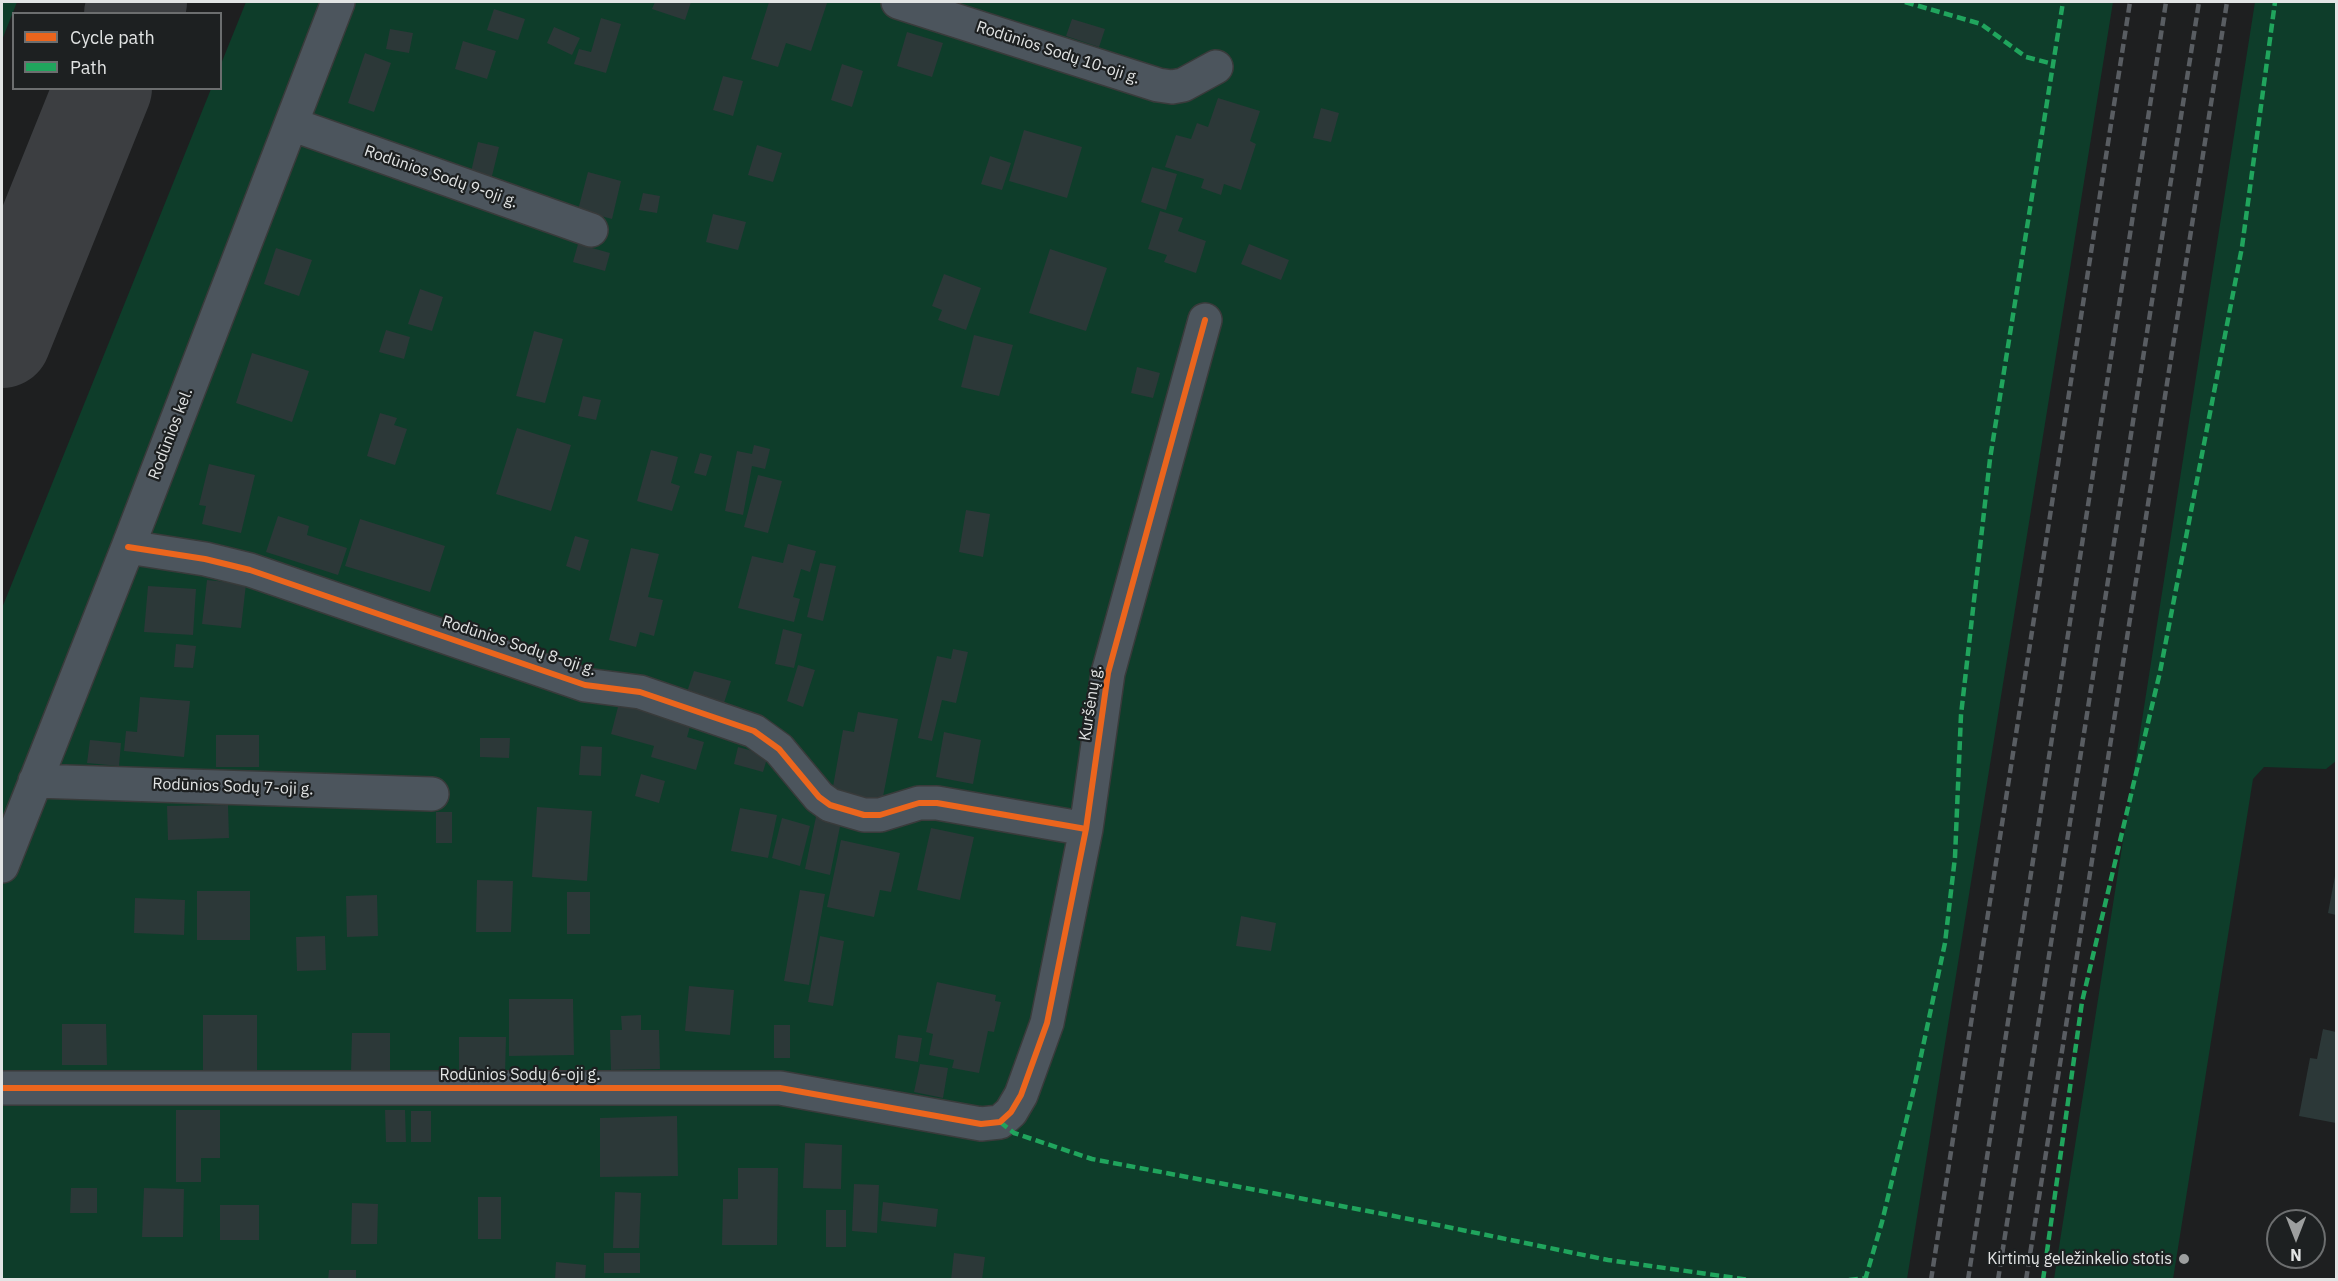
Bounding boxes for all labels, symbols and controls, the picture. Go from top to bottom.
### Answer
legend [12,12,222,90]
street label: Rodūnios Sodų 10-oji g. [974,17,1142,89]
text: Cycle path [70,26,155,49]
text: Path [70,56,107,79]
street label: Rodūnios Sodų 9-oji g. [362,142,520,212]
street label: Rodūnios kel. [145,385,197,483]
street label: Rodūnios Sodų 8-oji g. [439,612,599,680]
street label: Kuršėnų g. [1076,664,1106,742]
street label: Rodūnios Sodų 7-oji g. [152,775,314,799]
street label: Rodūnios Sodų 6-oji g. [439,1065,601,1085]
north arrow [2266,1209,2326,1269]
text: N [2290,1245,2302,1265]
place label: Kirtimų geležinkelio stotis [1987,1249,2172,1269]
marker: Kirtimų geležinkelio stotis [2177,1252,2191,1266]

